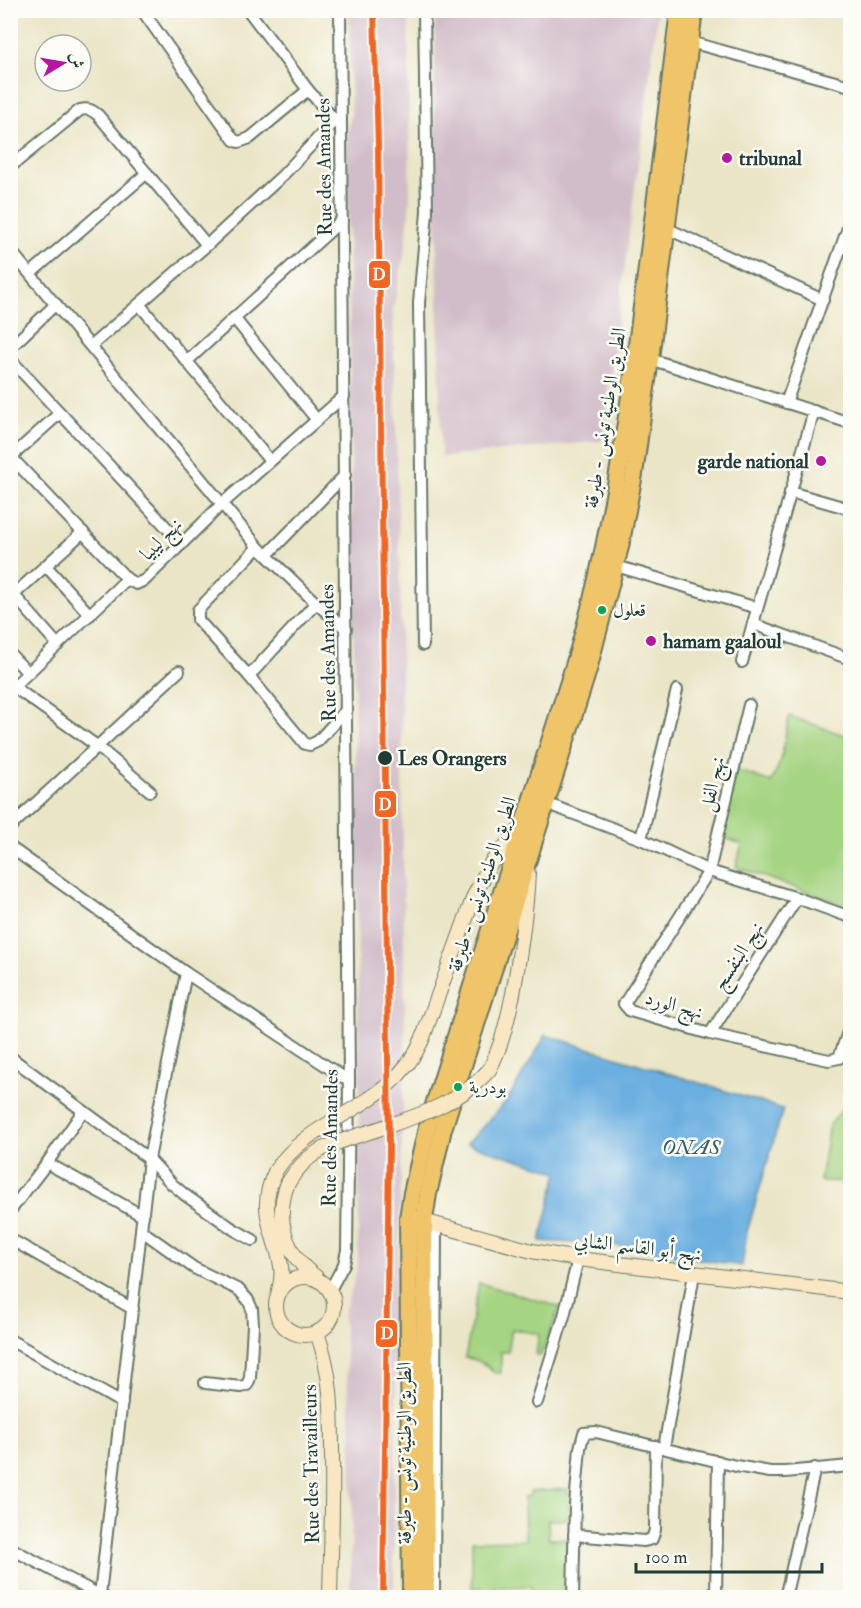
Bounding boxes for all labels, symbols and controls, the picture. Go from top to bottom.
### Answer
north arrow [33,33,93,93]
text: ش [65,51,88,70]
street label: Rue des Amandes [310,98,338,236]
place label: tribunal [739,146,803,171]
marker: tribunal [720,151,734,165]
line badge: D [368,260,391,289]
text: D [372,265,386,285]
street label: الطريق الوطنية تونس - طبرقة [578,326,633,510]
place label: garde national [697,449,810,475]
marker: garde national [814,454,828,468]
street label: نهج ليبيا [134,512,191,569]
street label: Rue des Amandes [314,584,342,722]
place label: قعلول [613,599,646,622]
marker: قعلول [596,604,608,616]
place label: hamam gaaloul [663,629,782,655]
marker: hamam gaaloul [644,634,658,648]
place label: Les Orangers [398,746,507,772]
marker: Les Orangers [376,749,394,767]
street label: نهج الفل [694,754,735,815]
line badge: D [374,790,397,818]
street label: الطريق الوطنية تونس - طبرقة [442,793,523,975]
text: D [378,795,392,815]
street label: نهج البنفسج [707,917,774,998]
street label: نهج الورد [641,985,706,1030]
street label: Rue des Amandes [316,1069,344,1207]
place label: بودرية [469,1076,506,1099]
marker: بودرية [452,1081,464,1093]
water label: ONAS [662,1134,721,1161]
street label: نهج أبو القاسم الشابي [572,1225,703,1274]
line badge: D [375,1319,398,1348]
text: D [380,1324,394,1344]
street label: الطريق الوطنية تونس - طبرقة [392,1362,418,1544]
street label: Rue des Travailleurs [297,1384,325,1544]
scale bar [636,1536,822,1574]
text: 100 m [645,1546,688,1569]

